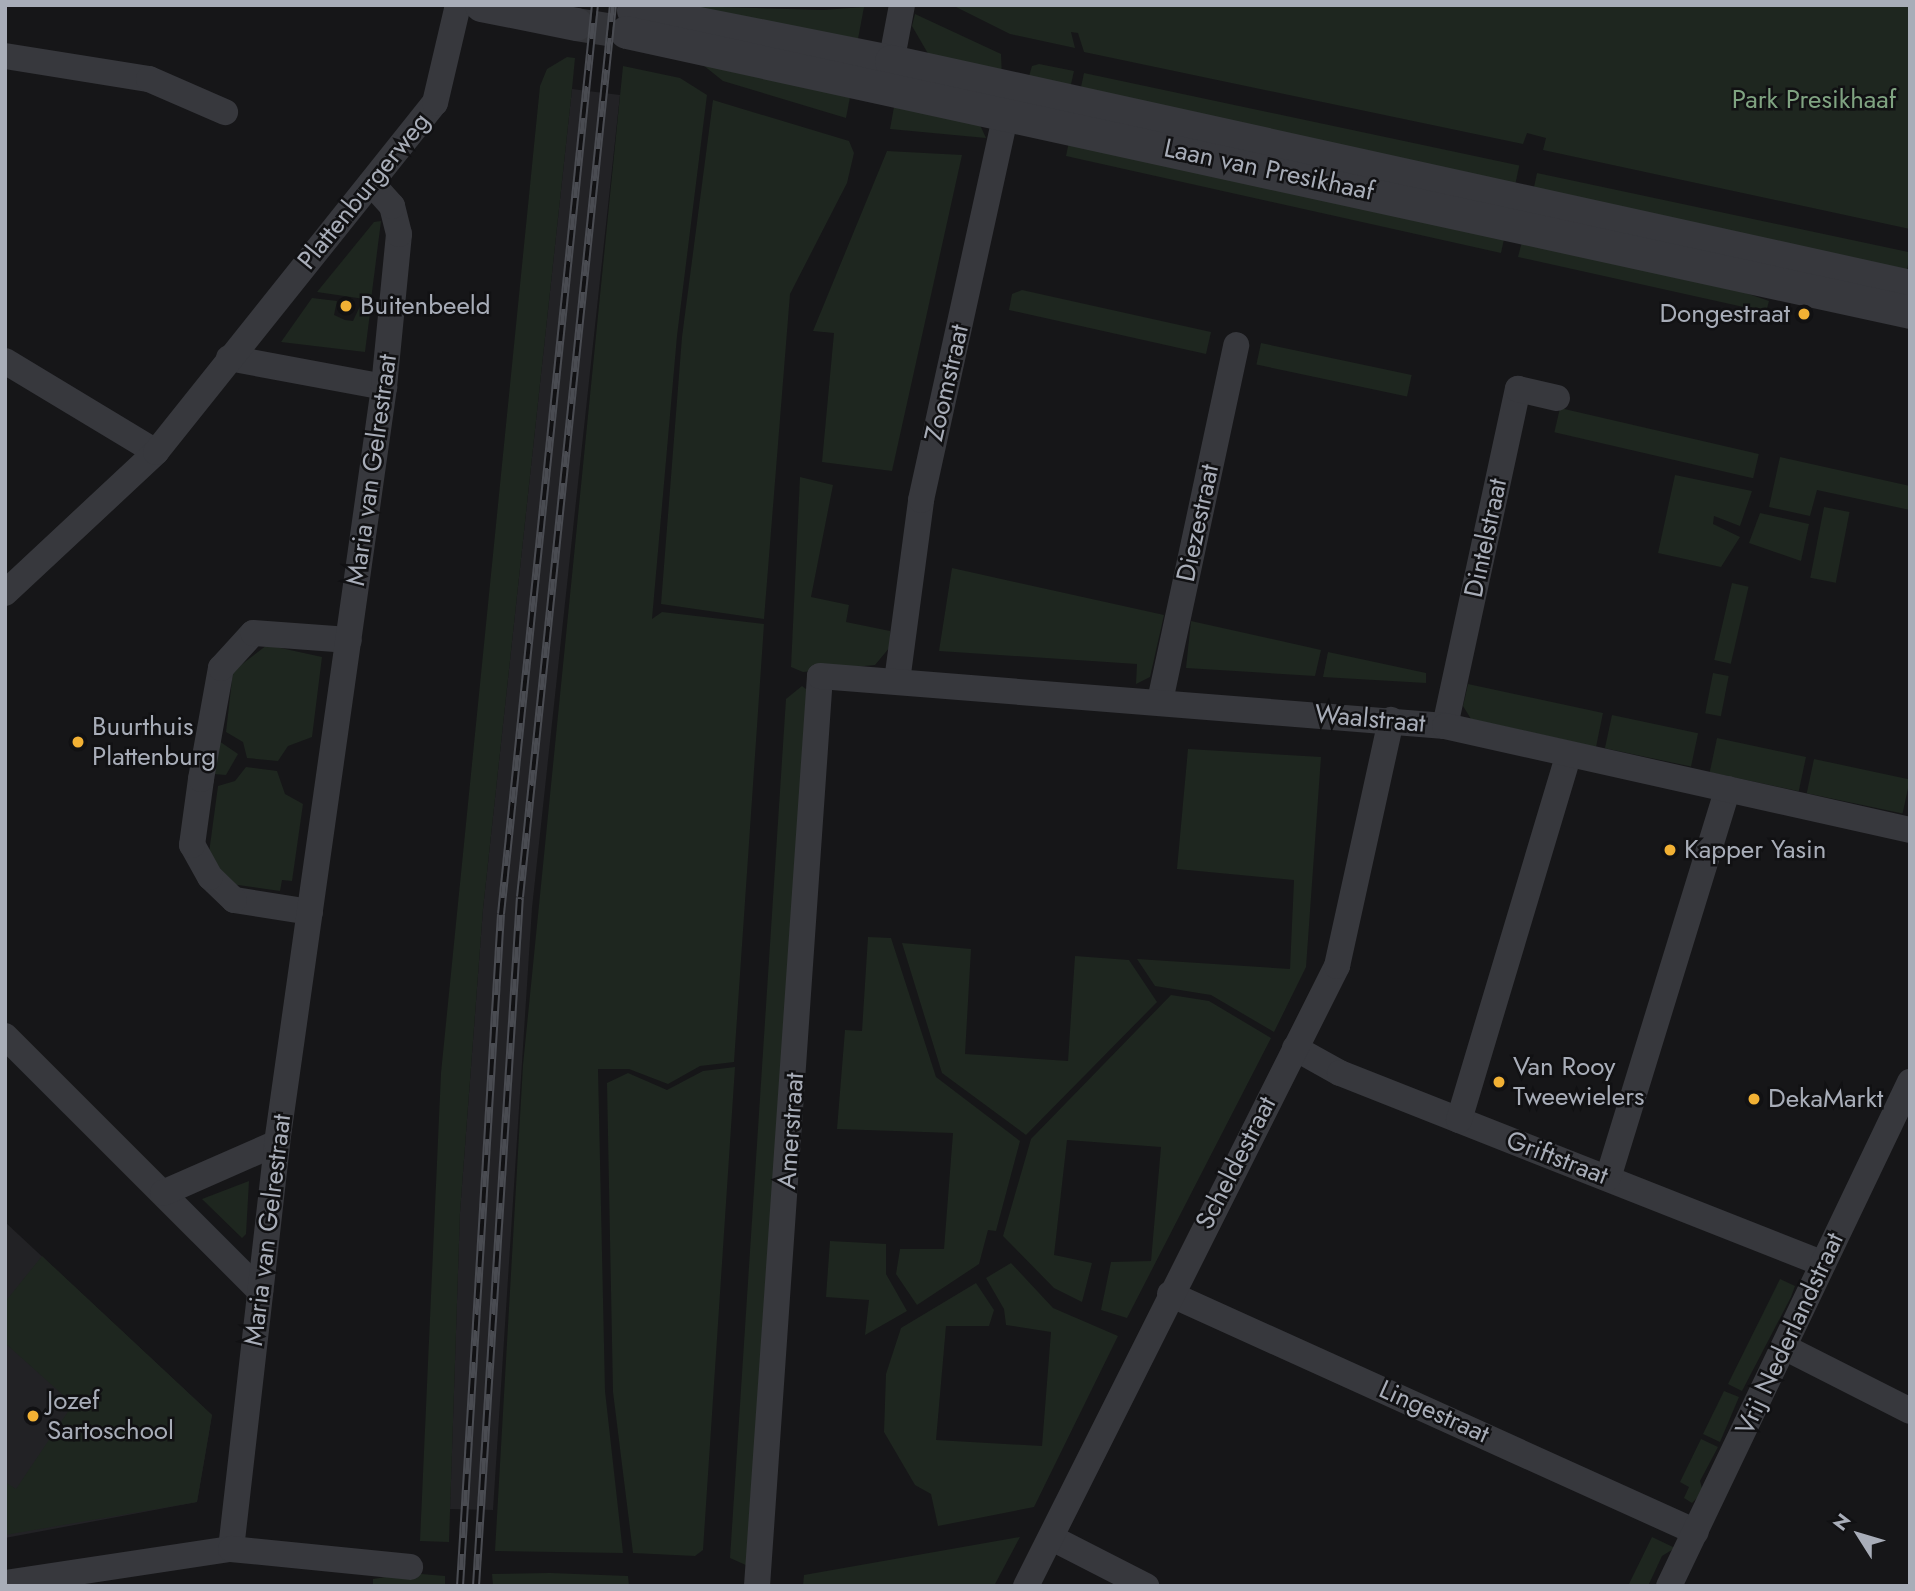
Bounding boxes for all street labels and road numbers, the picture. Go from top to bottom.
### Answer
street label: Plattenburgerweg [291,106,437,276]
street label: Laan van Presikhaaf [1161,132,1377,208]
street label: Zoomstraat [918,322,976,444]
street label: Maria van Gelrestraat [340,352,404,588]
street label: Diezestraat [1170,461,1226,585]
street label: Dintelstraat [1458,476,1514,600]
street label: Waalstraat [1313,699,1427,739]
street label: Amerstraat [771,1072,811,1190]
street label: Scheldestraat [1189,1091,1283,1235]
street label: Maria van Gelrestraat [238,1112,298,1348]
street label: Griftstraat [1502,1124,1612,1192]
street label: Vrij Nederlandstraat [1729,1228,1851,1440]
street label: Lingestraat [1374,1374,1494,1450]

